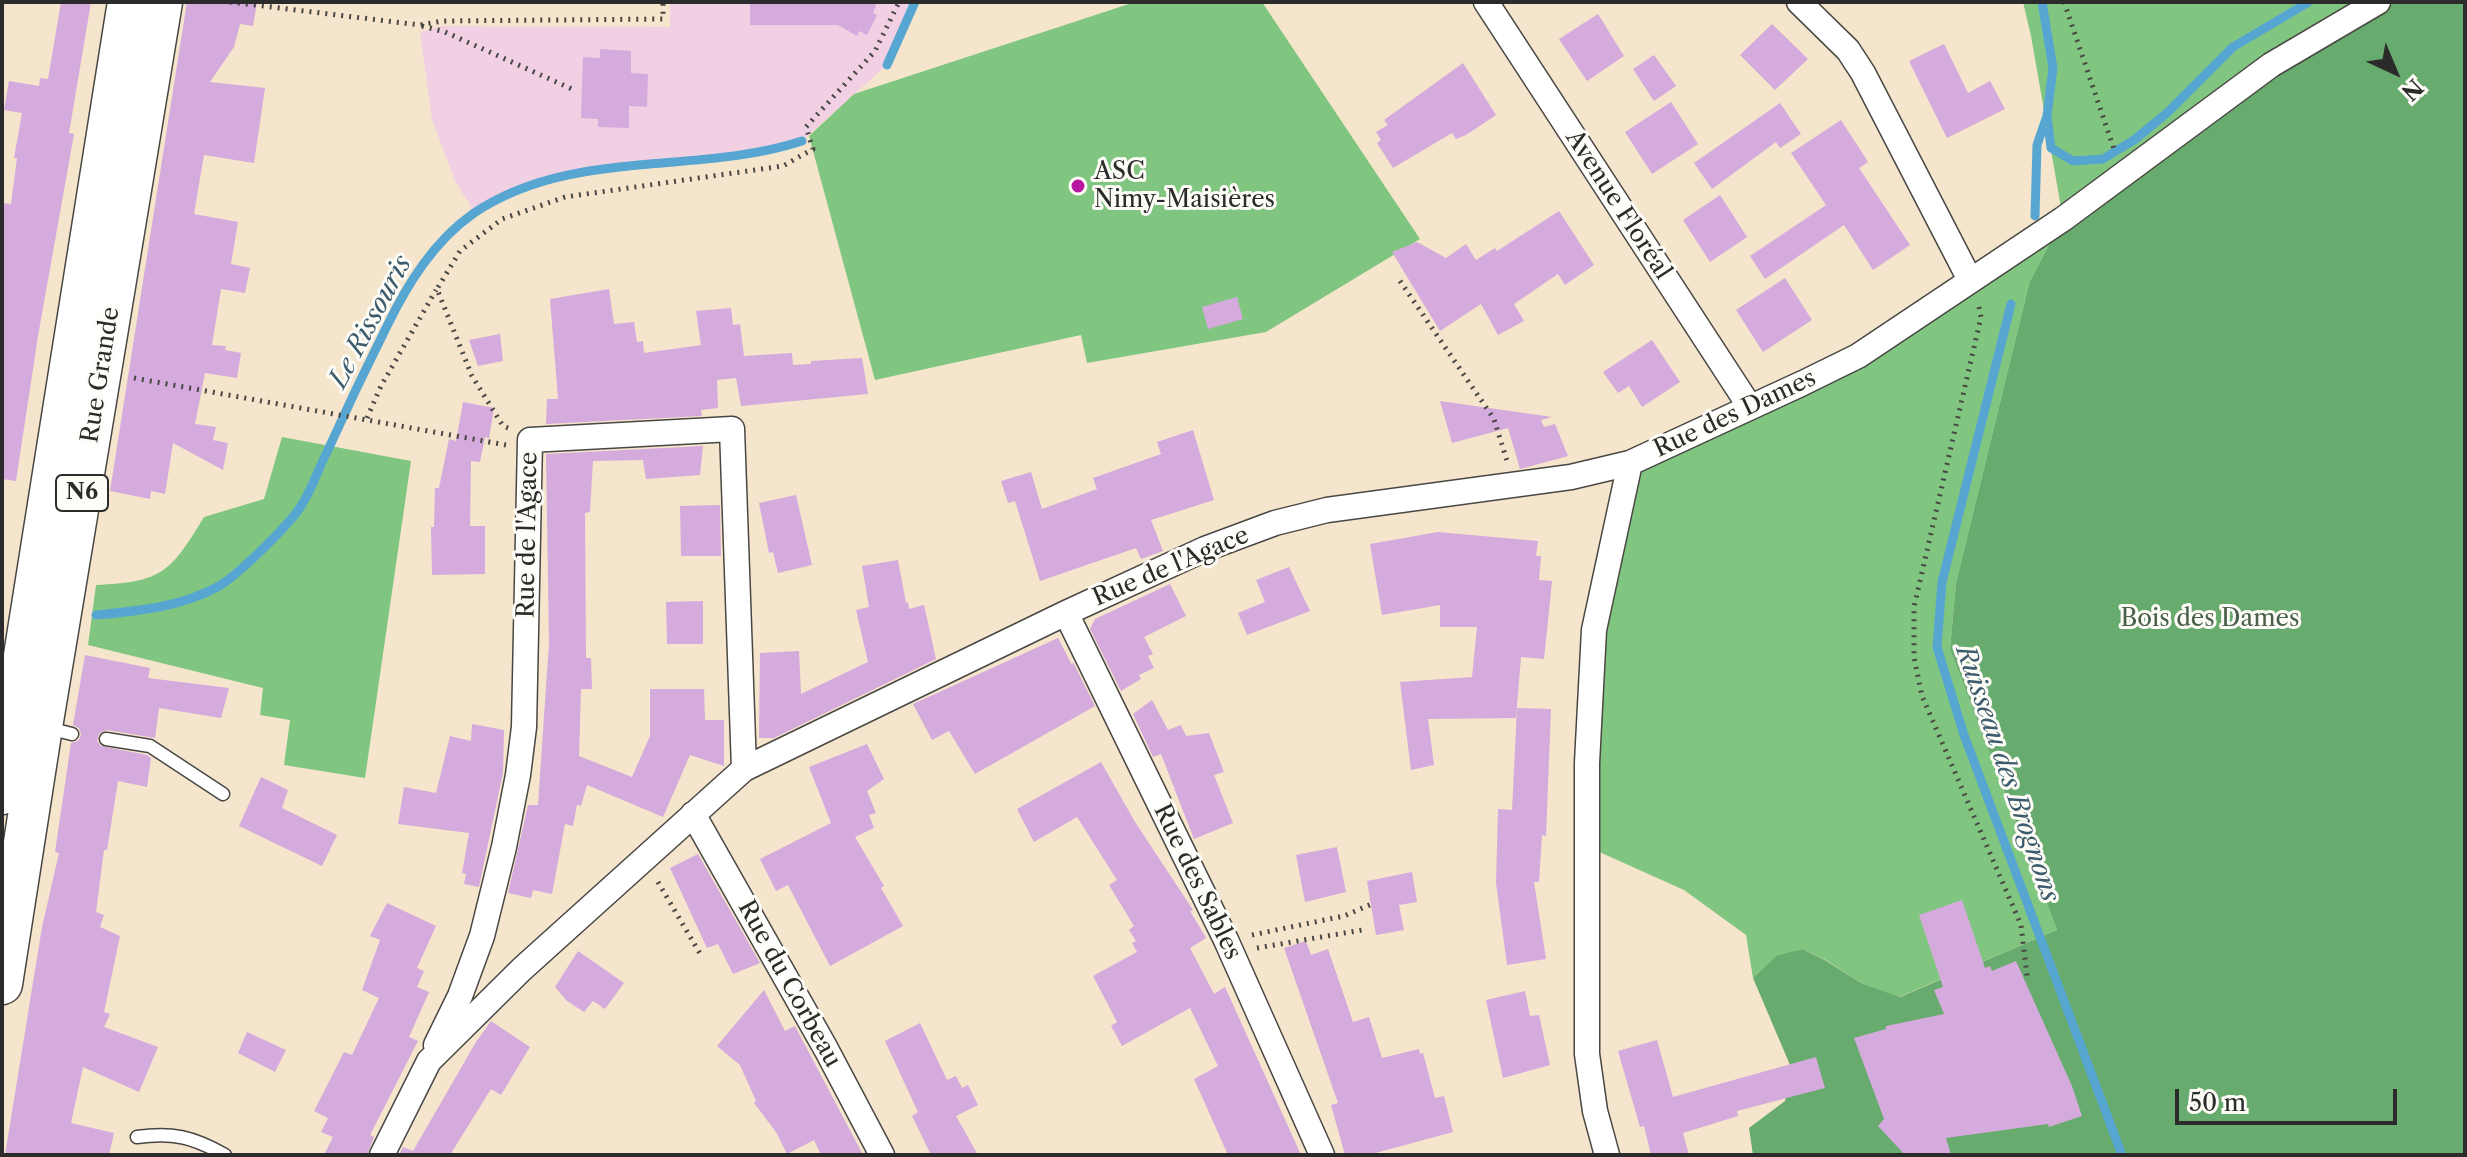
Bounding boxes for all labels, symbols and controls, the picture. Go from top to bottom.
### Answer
north arrow [2355,32,2435,112]
text: N [2396,73,2428,106]
street label: Avenue Floréal [1559,125,1677,285]
place label: ASC Nimy-Maisières [1094,158,1275,214]
marker: ASC Nimy-Maisières [1069,177,1087,195]
water label: Le Rissouris [323,250,419,394]
street label: Rue Grande [76,305,126,445]
street label: Rue des Dames [1649,364,1821,464]
street label: Rue de l'Agace [512,452,544,618]
road number: N6 [56,475,108,511]
street label: Rue de l'Agace [1089,521,1253,613]
park label: Bois des Dames [2121,605,2299,633]
water label: Ruisseau des Brognons [1948,642,2066,906]
street label: Rue des Sables [1147,800,1247,964]
street label: Rue du Corbeau [731,895,847,1073]
scale bar [2179,1073,2401,1123]
text: 50 m [2189,1088,2246,1117]

